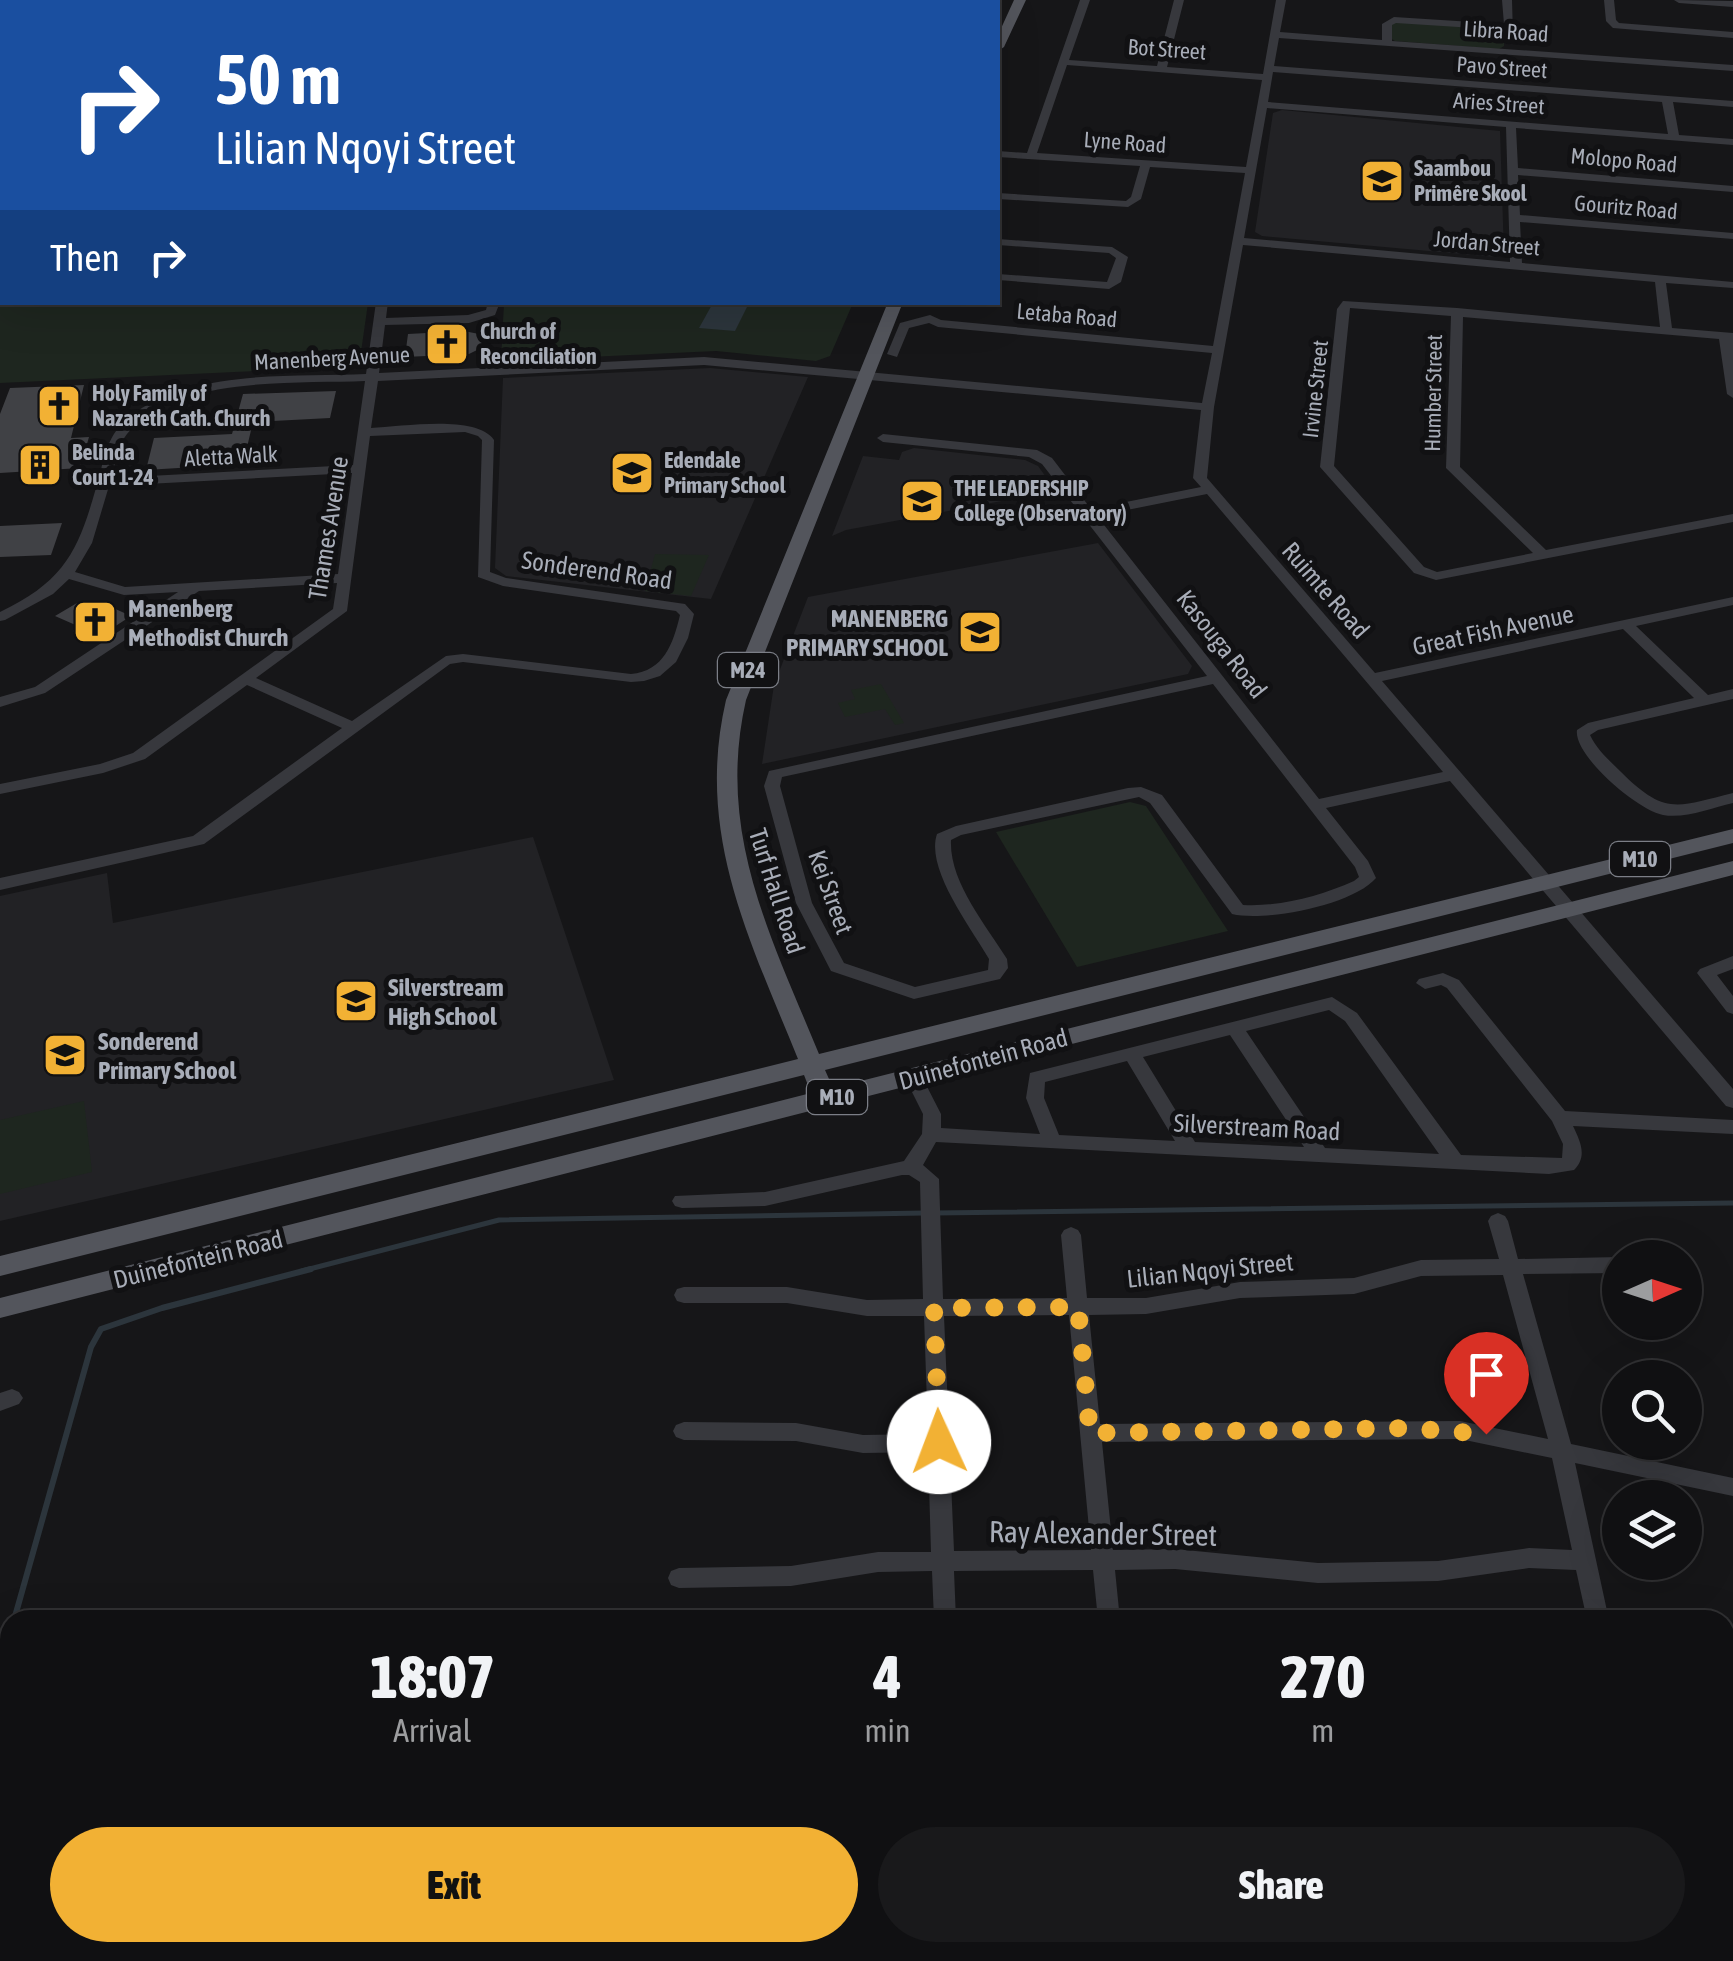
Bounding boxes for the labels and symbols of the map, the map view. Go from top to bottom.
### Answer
street label: Libra Road [1463,15,1549,47]
street label: Bot Street [1127,33,1207,65]
street label: Pavo Street [1456,51,1548,83]
street label: Aries Street [1453,87,1545,119]
street label: Lyne Road [1083,126,1167,158]
street label: Molopo Road [1570,142,1678,178]
place label: Saambou Primêre Skool [1414,155,1528,206]
school or university icon: Saambou Primêre Skool [1359,158,1405,204]
street label: Gouritz Road [1573,190,1679,224]
street label: Jordan Street [1433,225,1541,261]
street label: Letaba Road [1016,298,1118,332]
place label: Church of Reconciliation [480,318,597,369]
church icon: Church of Reconciliation [424,321,470,367]
street label: Humber Street [1419,334,1447,452]
street label: Irvine Street [1297,339,1333,439]
street label: Manenberg Avenue [253,341,411,375]
place label: Holy Family of Nazareth Cath. Church [92,380,270,431]
church icon: Holy Family of Nazareth Cath. Church [36,383,82,429]
place label: Belinda Court 1-24 [72,439,154,490]
street label: Aletta Walk [184,441,279,471]
building icon: Belinda Court 1-24 [17,442,63,488]
place label: Edendale Primary School [664,447,787,498]
school or university icon: Edendale Primary School [609,450,655,496]
street label: Thames Avenue [303,454,353,602]
place label: THE LEADERSHIP College (Observatory) [954,475,1127,526]
school or university icon: THE LEADERSHIP College (Observatory) [899,478,945,524]
street label: Ruimte Road [1277,536,1375,644]
street label: Sonderend Road [520,546,674,594]
street label: Kasouga Road [1171,585,1273,703]
place label: Manenberg Methodist Church [128,594,288,651]
church icon: Manenberg Methodist Church [72,599,118,645]
street label: Great Fish Avenue [1410,599,1576,661]
place label: MANENBERG PRIMARY SCHOOL [786,604,948,661]
school or university icon: MANENBERG PRIMARY SCHOOL [957,609,1003,655]
road number: M24 [718,653,778,687]
street label: Turf Hall Road [744,825,810,957]
road number: M10 [1610,842,1670,876]
street label: Kei Street [803,846,859,938]
place label: Silverstream High School [388,973,504,1030]
school or university icon: Silverstream High School [333,978,379,1024]
street label: Duinefontein Road [896,1023,1070,1095]
place label: Sonderend Primary School [98,1027,236,1084]
school or university icon: Sonderend Primary School [42,1032,88,1078]
road number: M10 [807,1080,867,1114]
street label: Silverstream Road [1173,1109,1341,1145]
street label: Duinefontein Road [110,1224,286,1294]
north arrow [1602,1240,1702,1340]
street label: Lilian Nqoyi Street [1125,1247,1295,1293]
pin [1444,1332,1529,1435]
position arrow [887,1390,991,1494]
street label: Ray Alexander Street [989,1514,1217,1552]

